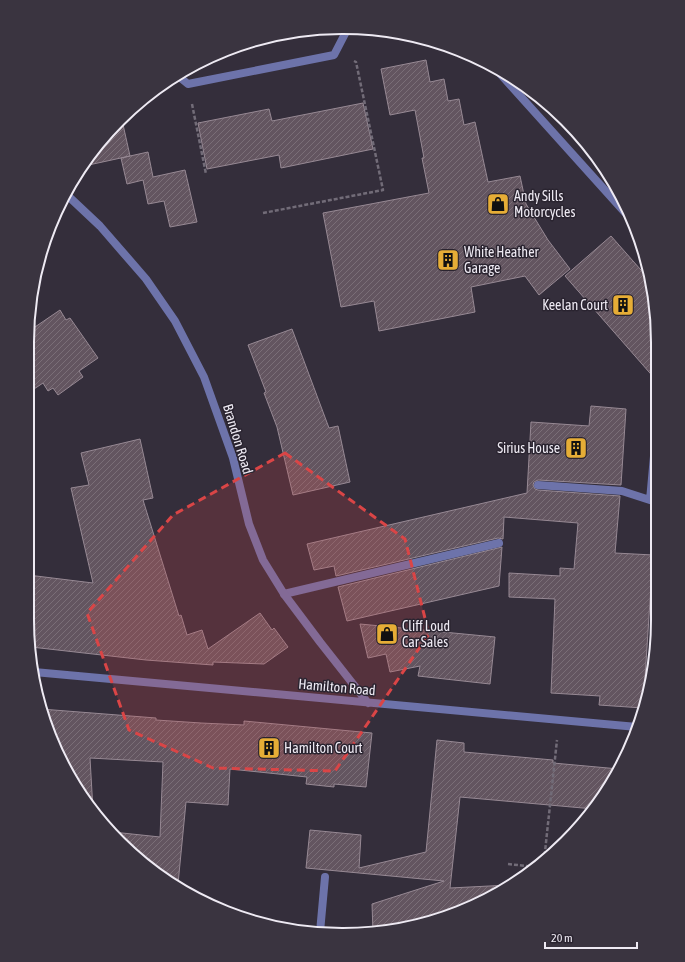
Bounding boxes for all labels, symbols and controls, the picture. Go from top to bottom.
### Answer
place label: Andy Sills Motorcycles [514,188,575,220]
shop icon: Andy Sills Motorcycles [485,191,511,217]
place label: White Heather Garage [464,244,540,276]
building icon: White Heather Garage [435,247,461,273]
building icon: Keelan Court [610,292,636,318]
place label: Keelan Court [542,297,608,313]
street label: Brandon Road [220,402,256,476]
building icon: Sirius House [563,435,589,461]
place label: Sirius House [497,440,560,456]
place label: Cliff Loud Car Sales [402,618,450,650]
shop icon: Cliff Loud Car Sales [374,621,400,647]
street label: Hamilton Road [298,676,376,698]
building icon: Hamilton Court [256,735,282,761]
place label: Hamilton Court [284,740,363,756]
scale bar [545,924,637,950]
text: 20 m [551,931,573,945]

